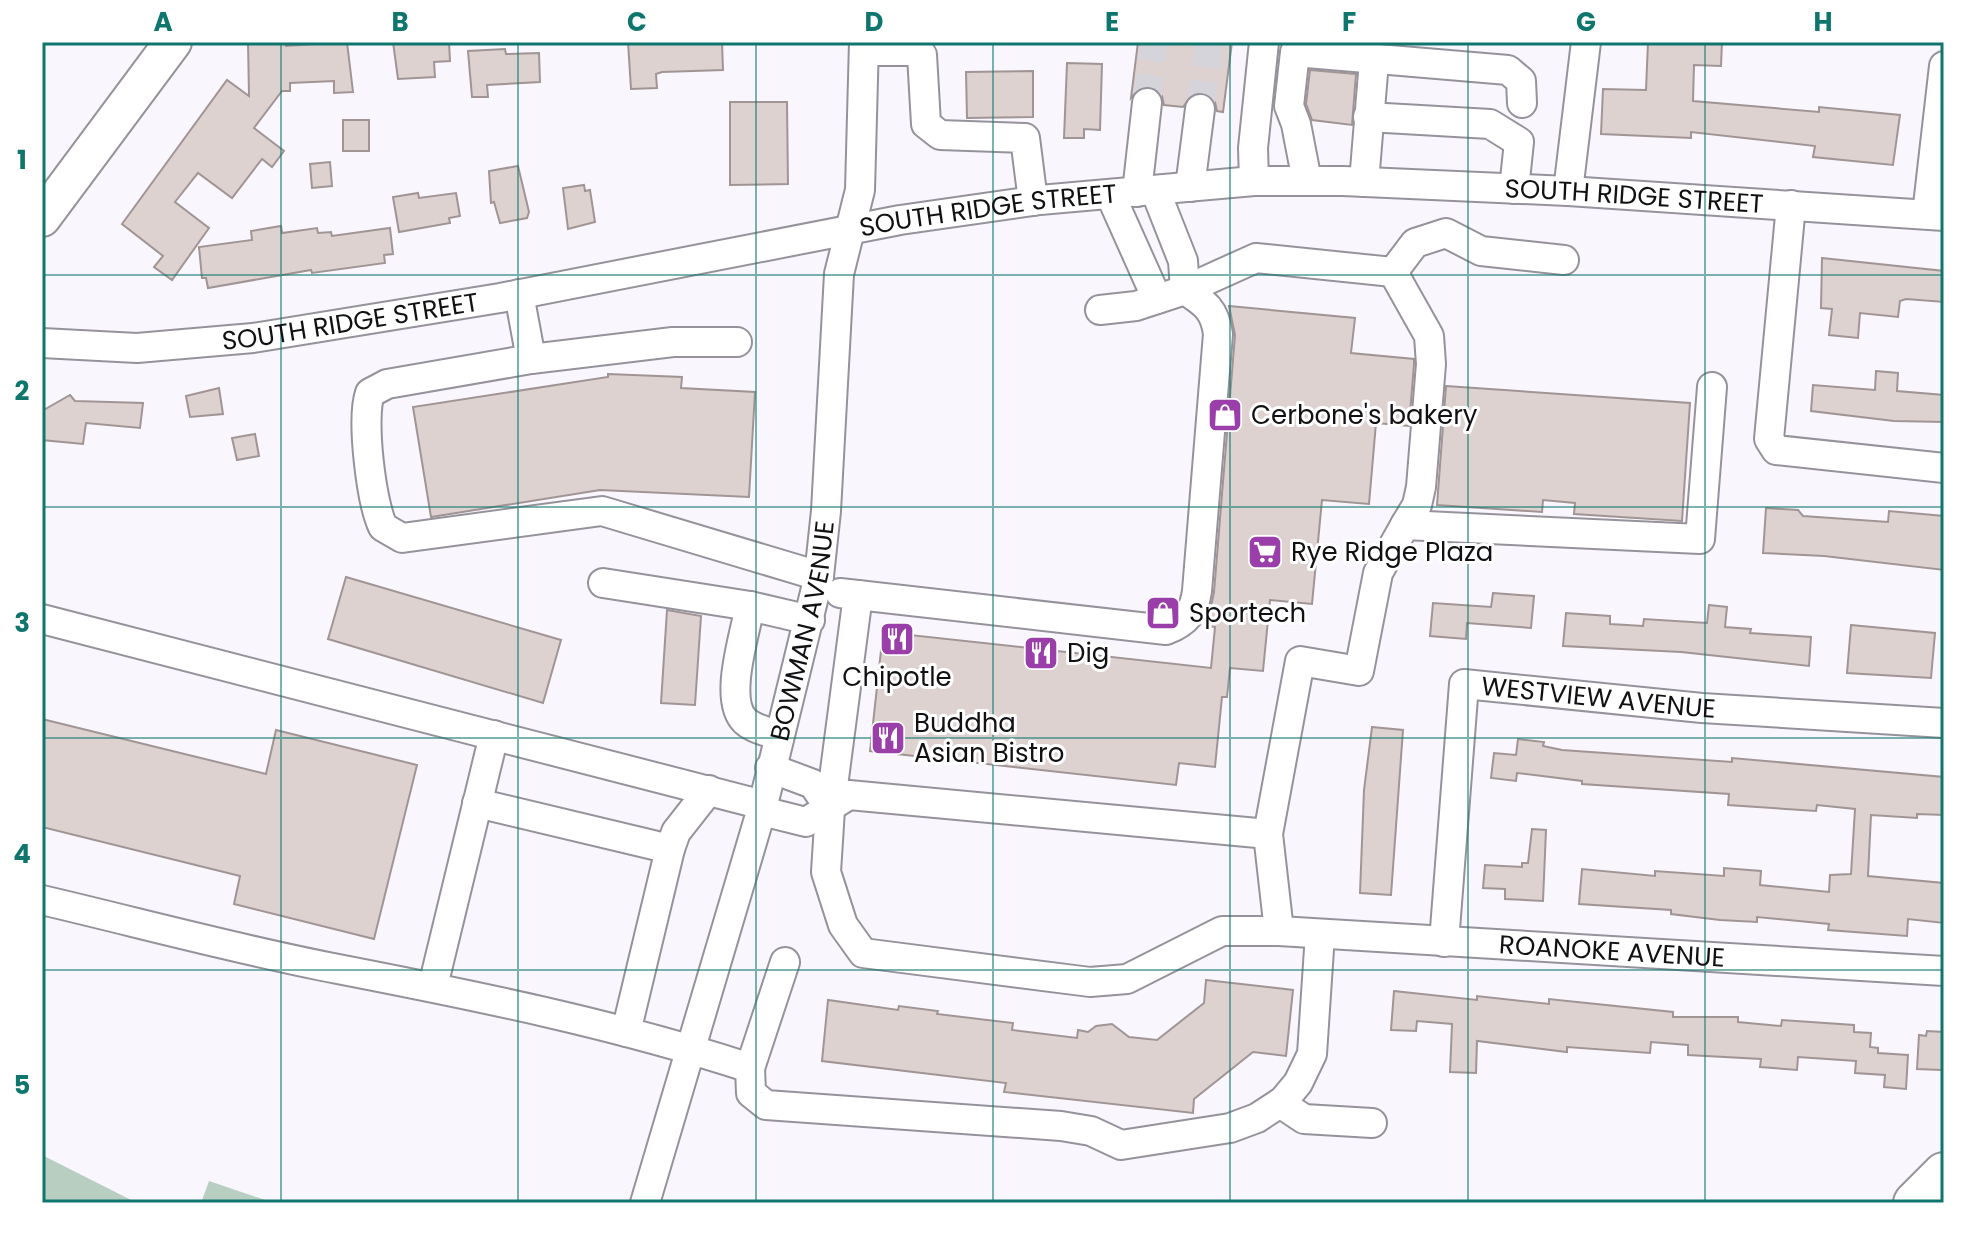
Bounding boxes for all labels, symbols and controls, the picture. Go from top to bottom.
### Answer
text: A [153,4,173,40]
text: B [391,4,409,40]
text: C [627,4,647,40]
text: D [865,4,884,40]
text: E [1105,4,1119,40]
text: F [1342,4,1356,40]
text: G [1576,4,1596,40]
text: H [1813,4,1833,40]
text: 1 [17,142,27,178]
street label: SOUTH RIDGE STREET [1504,170,1765,222]
street label: SOUTH RIDGE STREET [856,175,1118,246]
street label: SOUTH RIDGE STREET [220,284,481,359]
text: 2 [15,373,30,409]
shop icon: Cerbone's bakery [1206,396,1244,434]
place label: Cerbone's bakery [1251,397,1478,433]
street label: BOWMAN AVENUE [761,519,843,745]
supermarket icon: Rye Ridge Plaza [1246,533,1284,571]
place label: Rye Ridge Plaza [1291,534,1493,570]
shop icon: Sportech [1144,594,1182,632]
place label: Sportech [1189,595,1306,631]
text: 3 [14,605,30,641]
restaurant icon: Chipotle [878,620,916,658]
restaurant icon: Dig [1022,634,1060,672]
place label: Dig [1067,635,1109,671]
place label: Chipotle [842,659,952,695]
street label: WESTVIEW AVENUE [1480,668,1717,727]
place label: Buddha Asian Bistro [914,705,1064,771]
restaurant icon: Buddha Asian Bistro [869,719,907,757]
text: 4 [13,836,31,872]
street label: ROANOKE AVENUE [1498,926,1726,976]
text: 5 [14,1067,30,1103]

